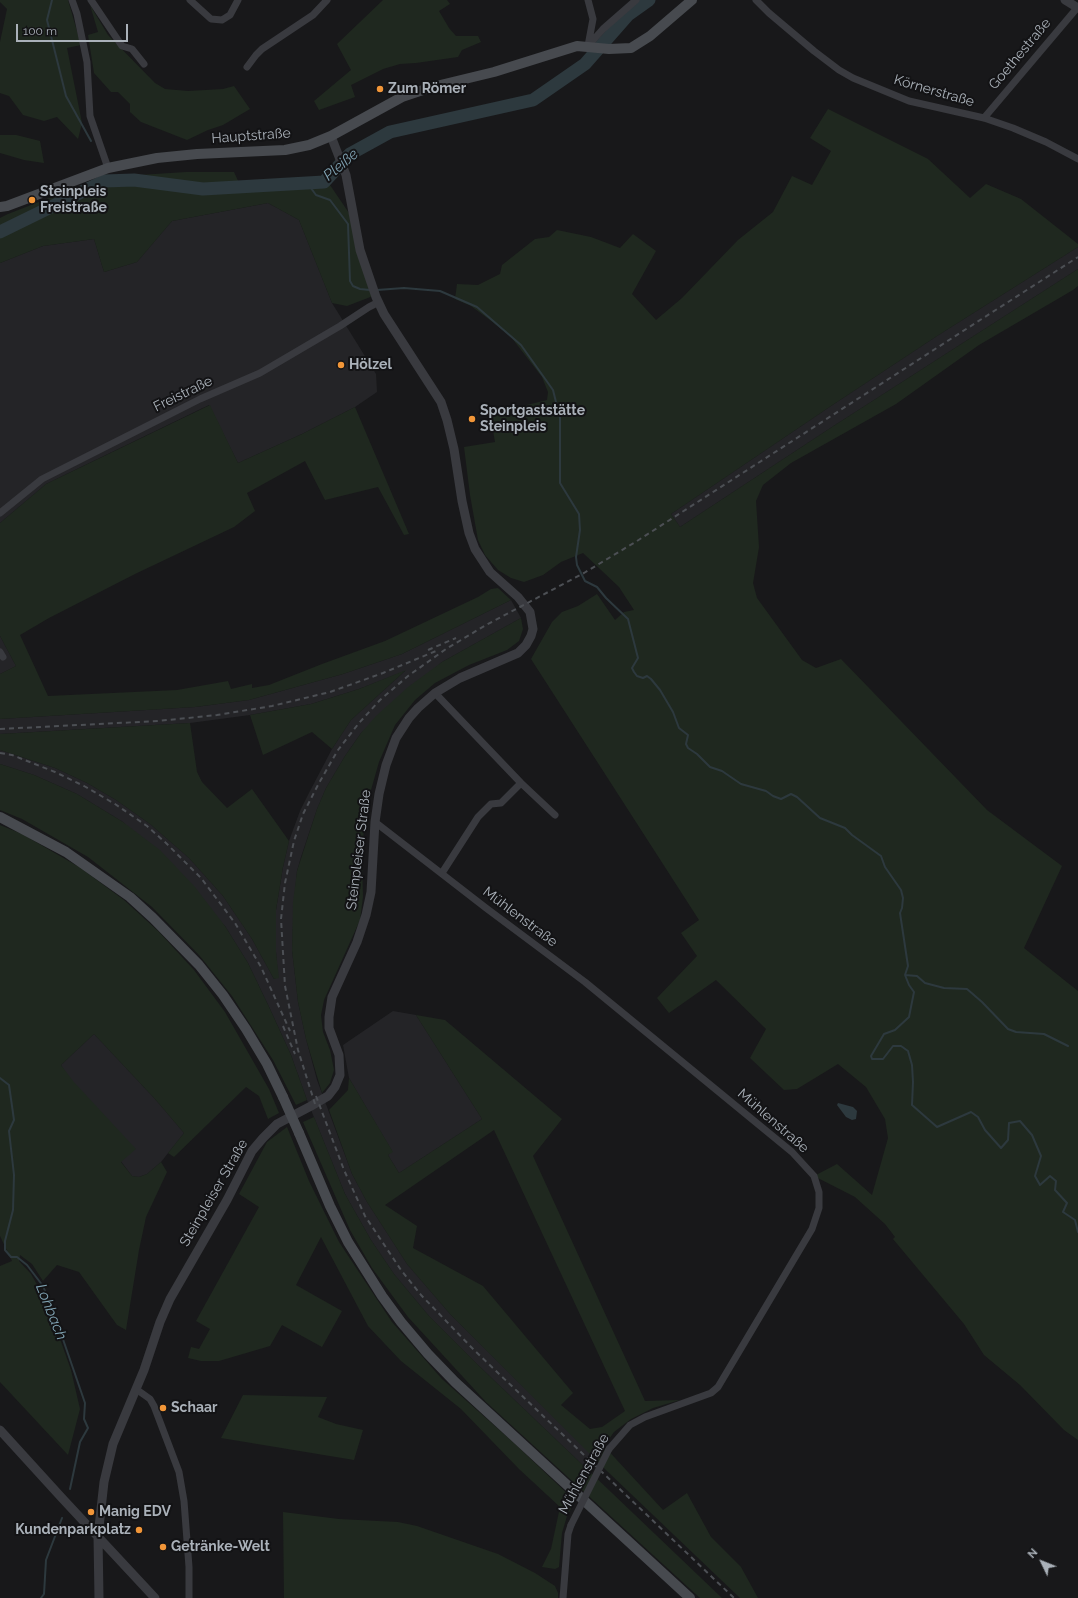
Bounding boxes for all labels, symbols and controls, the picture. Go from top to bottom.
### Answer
street label: Goethestraße [985,15,1055,93]
scale bar [18,16,130,42]
text: 100 m [23,24,57,38]
street label: Körnerstraße [892,71,976,111]
place label: Zum Römer [388,81,466,97]
marker: Zum Römer [375,84,385,94]
street label: Hauptstraße [211,125,291,147]
water label: Pleiße [320,145,362,185]
place label: Steinpleis Freistraße [40,184,107,216]
marker: Steinpleis Freistraße [27,195,37,205]
place label: Hölzel [349,357,392,373]
marker: Hölzel [336,360,346,370]
street label: Freistraße [151,373,215,415]
place label: Sportgaststätte Steinpleis [480,403,585,436]
marker: Sportgaststätte Steinpleis [467,414,477,424]
street label: Steinpleiser Straße [343,789,375,911]
street label: Mühlenstraße [479,884,561,950]
street label: Mühlenstraße [734,1086,812,1156]
street label: Steinpleiser Straße [176,1136,252,1250]
water label: Lohbach [32,1281,70,1343]
place label: Schaar [171,1400,217,1416]
marker: Schaar [158,1403,168,1413]
street label: Mühlenstraße [555,1431,613,1517]
place label: Manig EDV [99,1504,171,1520]
marker: Manig EDV [86,1507,96,1517]
place label: Kundenparkplatz [15,1522,131,1538]
marker: Kundenparkplatz [134,1525,144,1535]
place label: Getränke-Welt [171,1539,270,1555]
marker: Getränke-Welt [158,1542,168,1552]
north arrow [1022,1542,1062,1582]
text: N [1025,1546,1040,1561]

